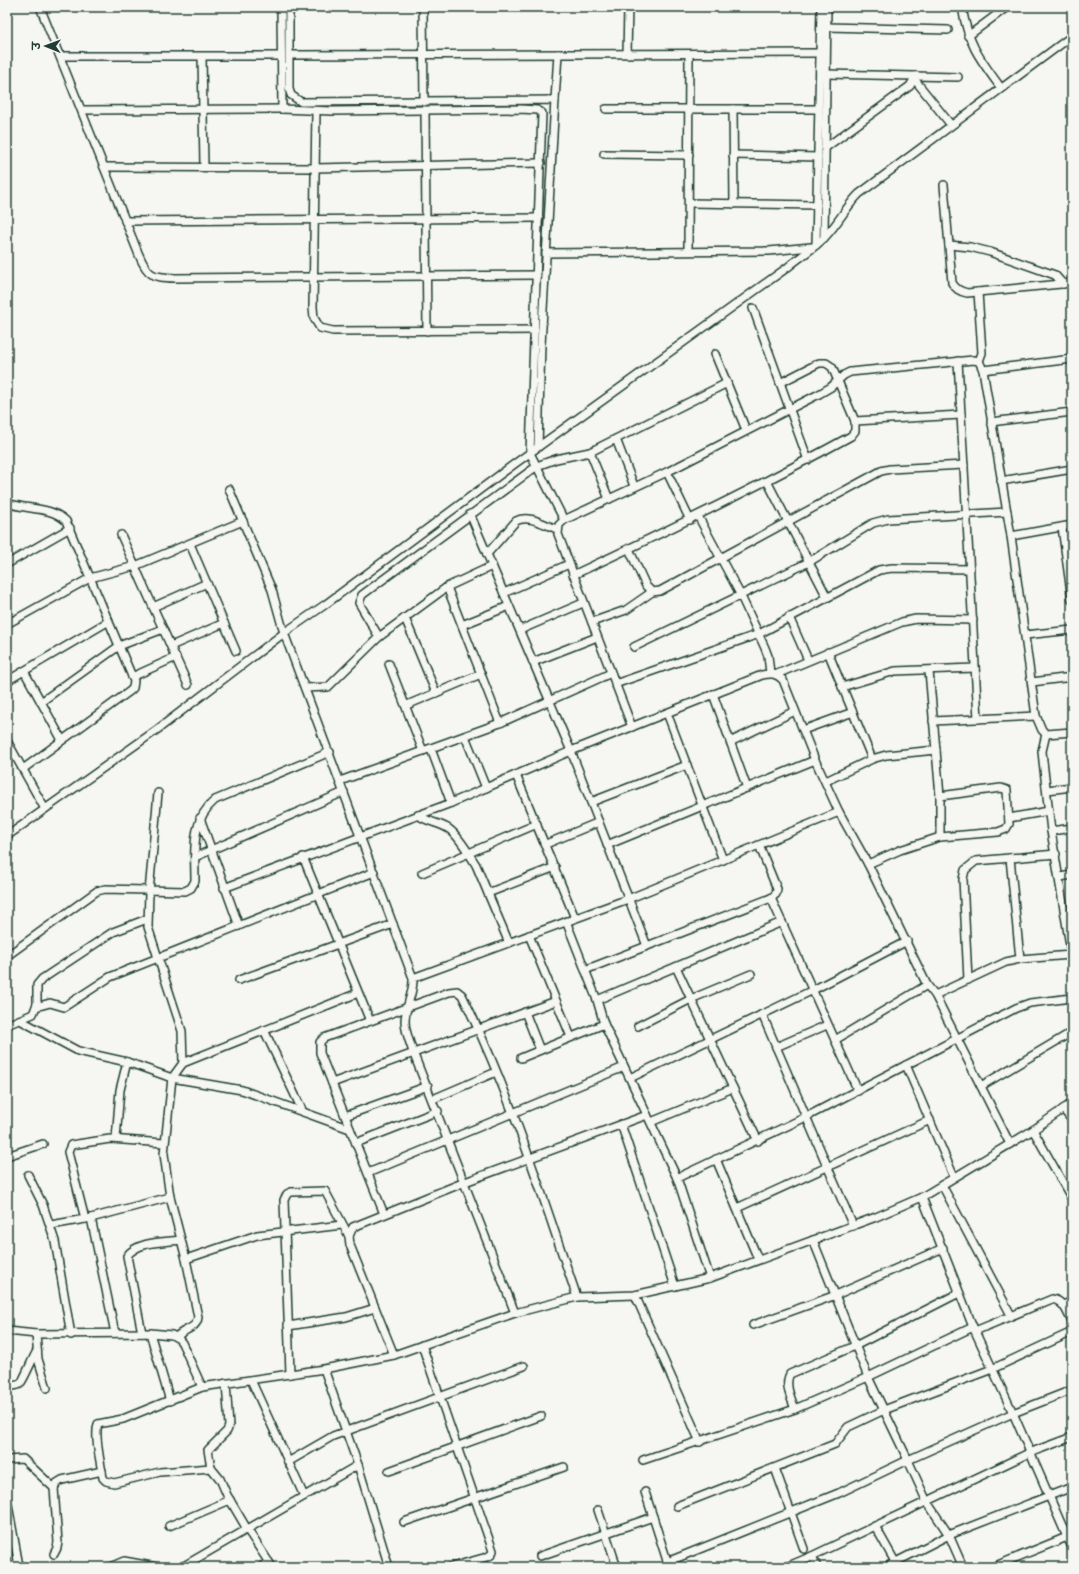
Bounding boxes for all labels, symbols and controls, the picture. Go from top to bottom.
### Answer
north arrow [26,26,66,66]
text: उ [29,40,44,51]

